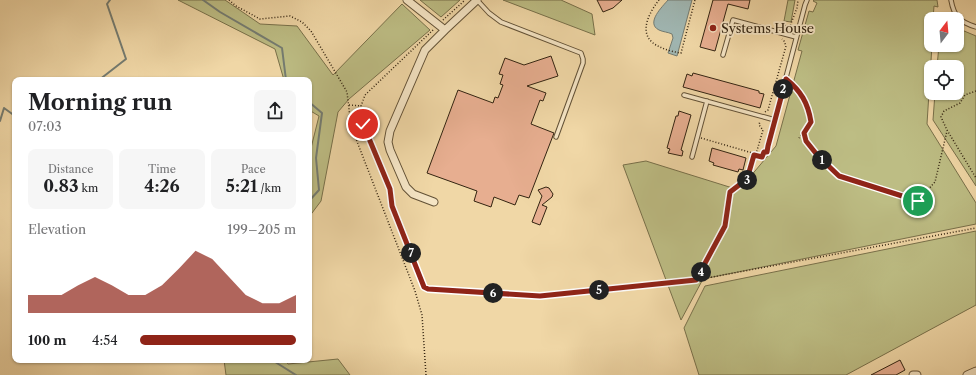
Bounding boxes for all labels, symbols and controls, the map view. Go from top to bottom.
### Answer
north arrow [924,12,964,52]
map controls [924,12,964,100]
place label: Systems House [721,20,814,36]
marker: Systems House [708,23,718,33]
button: locate [924,60,964,100]
pin: 2 [773,79,793,99]
text: 2 [780,82,786,96]
text: Morning run [28,89,172,116]
button: share [254,90,296,132]
pin [346,107,380,141]
icon: check [352,113,374,135]
text: 07:03 [28,118,62,134]
pin: 1 [812,150,832,170]
text: 1 [820,153,824,167]
text: Distance [48,162,93,176]
text: Time [148,162,176,176]
text: Pace [241,162,266,176]
pin: 3 [737,170,757,190]
text: 3 [744,173,750,187]
text: 0.83 [43,176,79,196]
text: 4:26 [144,176,180,196]
text: 5:21 [226,176,258,196]
text: km [79,181,98,195]
text: /km [258,181,281,195]
pin [901,184,935,218]
icon: arrive [907,190,929,212]
text: Elevation [28,221,86,237]
text: 199–205 m [227,221,296,237]
pin: 7 [401,243,421,263]
text: 7 [408,246,414,260]
pin: 4 [691,262,711,282]
text: 4 [698,265,704,279]
pin: 5 [589,280,609,300]
pin: 6 [483,283,503,303]
text: 5 [596,283,602,297]
text: 6 [490,286,496,300]
text: 100 m [28,332,67,348]
text: 4:54 [92,332,118,348]

